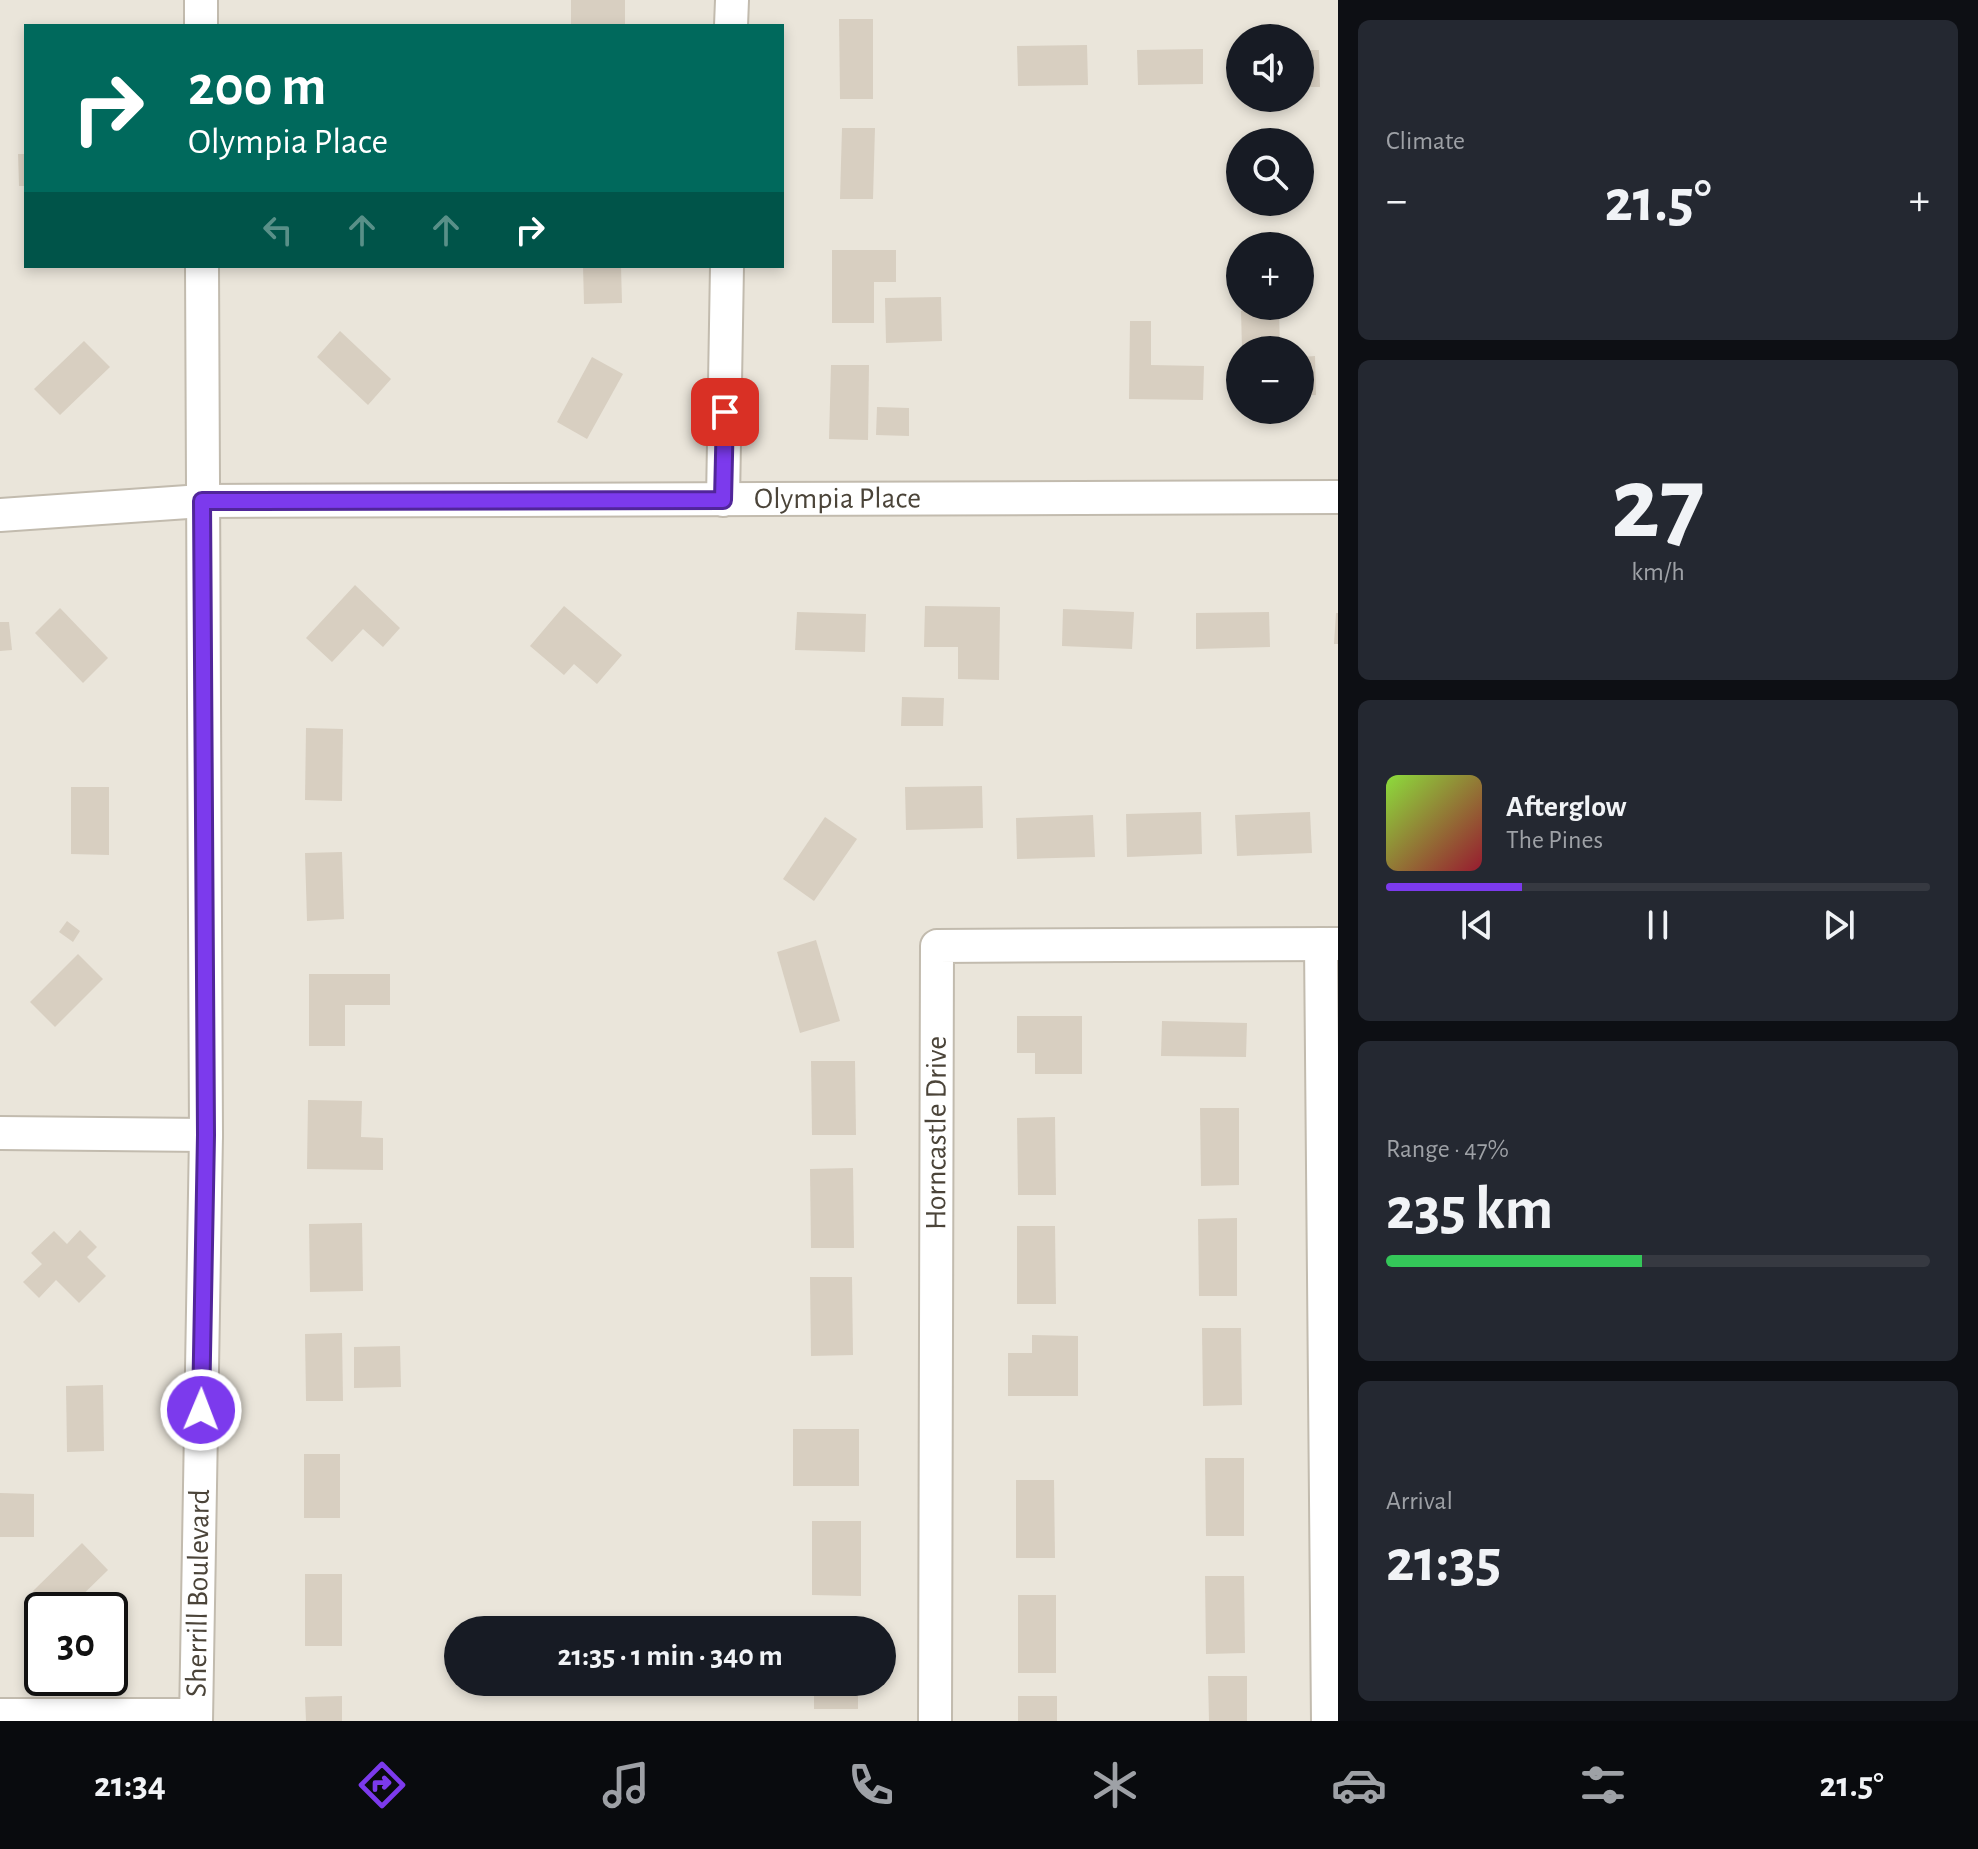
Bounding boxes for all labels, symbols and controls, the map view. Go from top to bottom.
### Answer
map controls [1226,24,1314,424]
button: sound [1226,24,1314,112]
icon: right [56,56,160,160]
text: 200 m [188,59,326,115]
text: Olympia Place [188,124,388,160]
button: search [1226,128,1314,216]
text: Climate [1386,128,1465,154]
text: 21.5° [1604,172,1712,232]
text: − [1386,179,1407,223]
text: + [1909,179,1930,223]
icon: left [256,208,300,252]
icon: ahead [340,208,384,252]
icon: ahead [424,208,468,252]
icon: right [508,208,552,252]
button: + [1226,232,1314,320]
button: − [1226,336,1314,424]
pin [691,378,759,446]
icon: arrive [703,390,747,434]
text: 27 [1611,453,1705,557]
street label: Olympia Place [754,483,921,514]
text: km/h [1631,559,1685,585]
text: Afterglow [1506,792,1627,822]
text: The Pines [1506,827,1603,853]
icon: previous [1455,903,1499,947]
icon: pause [1636,903,1680,947]
icon: next [1817,903,1861,947]
street label: Horncastle Drive [921,1036,952,1230]
text: Range · 47% [1386,1136,1509,1162]
text: 235 km [1386,1180,1553,1240]
position arrow [159,1368,243,1452]
text: Arrival [1386,1488,1453,1514]
street label: Sherrill Boulevard [181,1489,215,1697]
text: 21:35 [1386,1532,1501,1592]
speed limit sign: 30 [24,1592,128,1696]
text: 21:35 · 1 min · 340 m [557,1641,783,1671]
icon: directions [354,1757,410,1813]
icon: music [598,1757,654,1813]
icon: phone [843,1757,899,1813]
icon: climate [1087,1757,1143,1813]
icon: car [1331,1757,1387,1813]
icon: filters [1575,1757,1631,1813]
text: 21:34 [94,1767,166,1803]
text: 21.5° [1820,1767,1884,1803]

